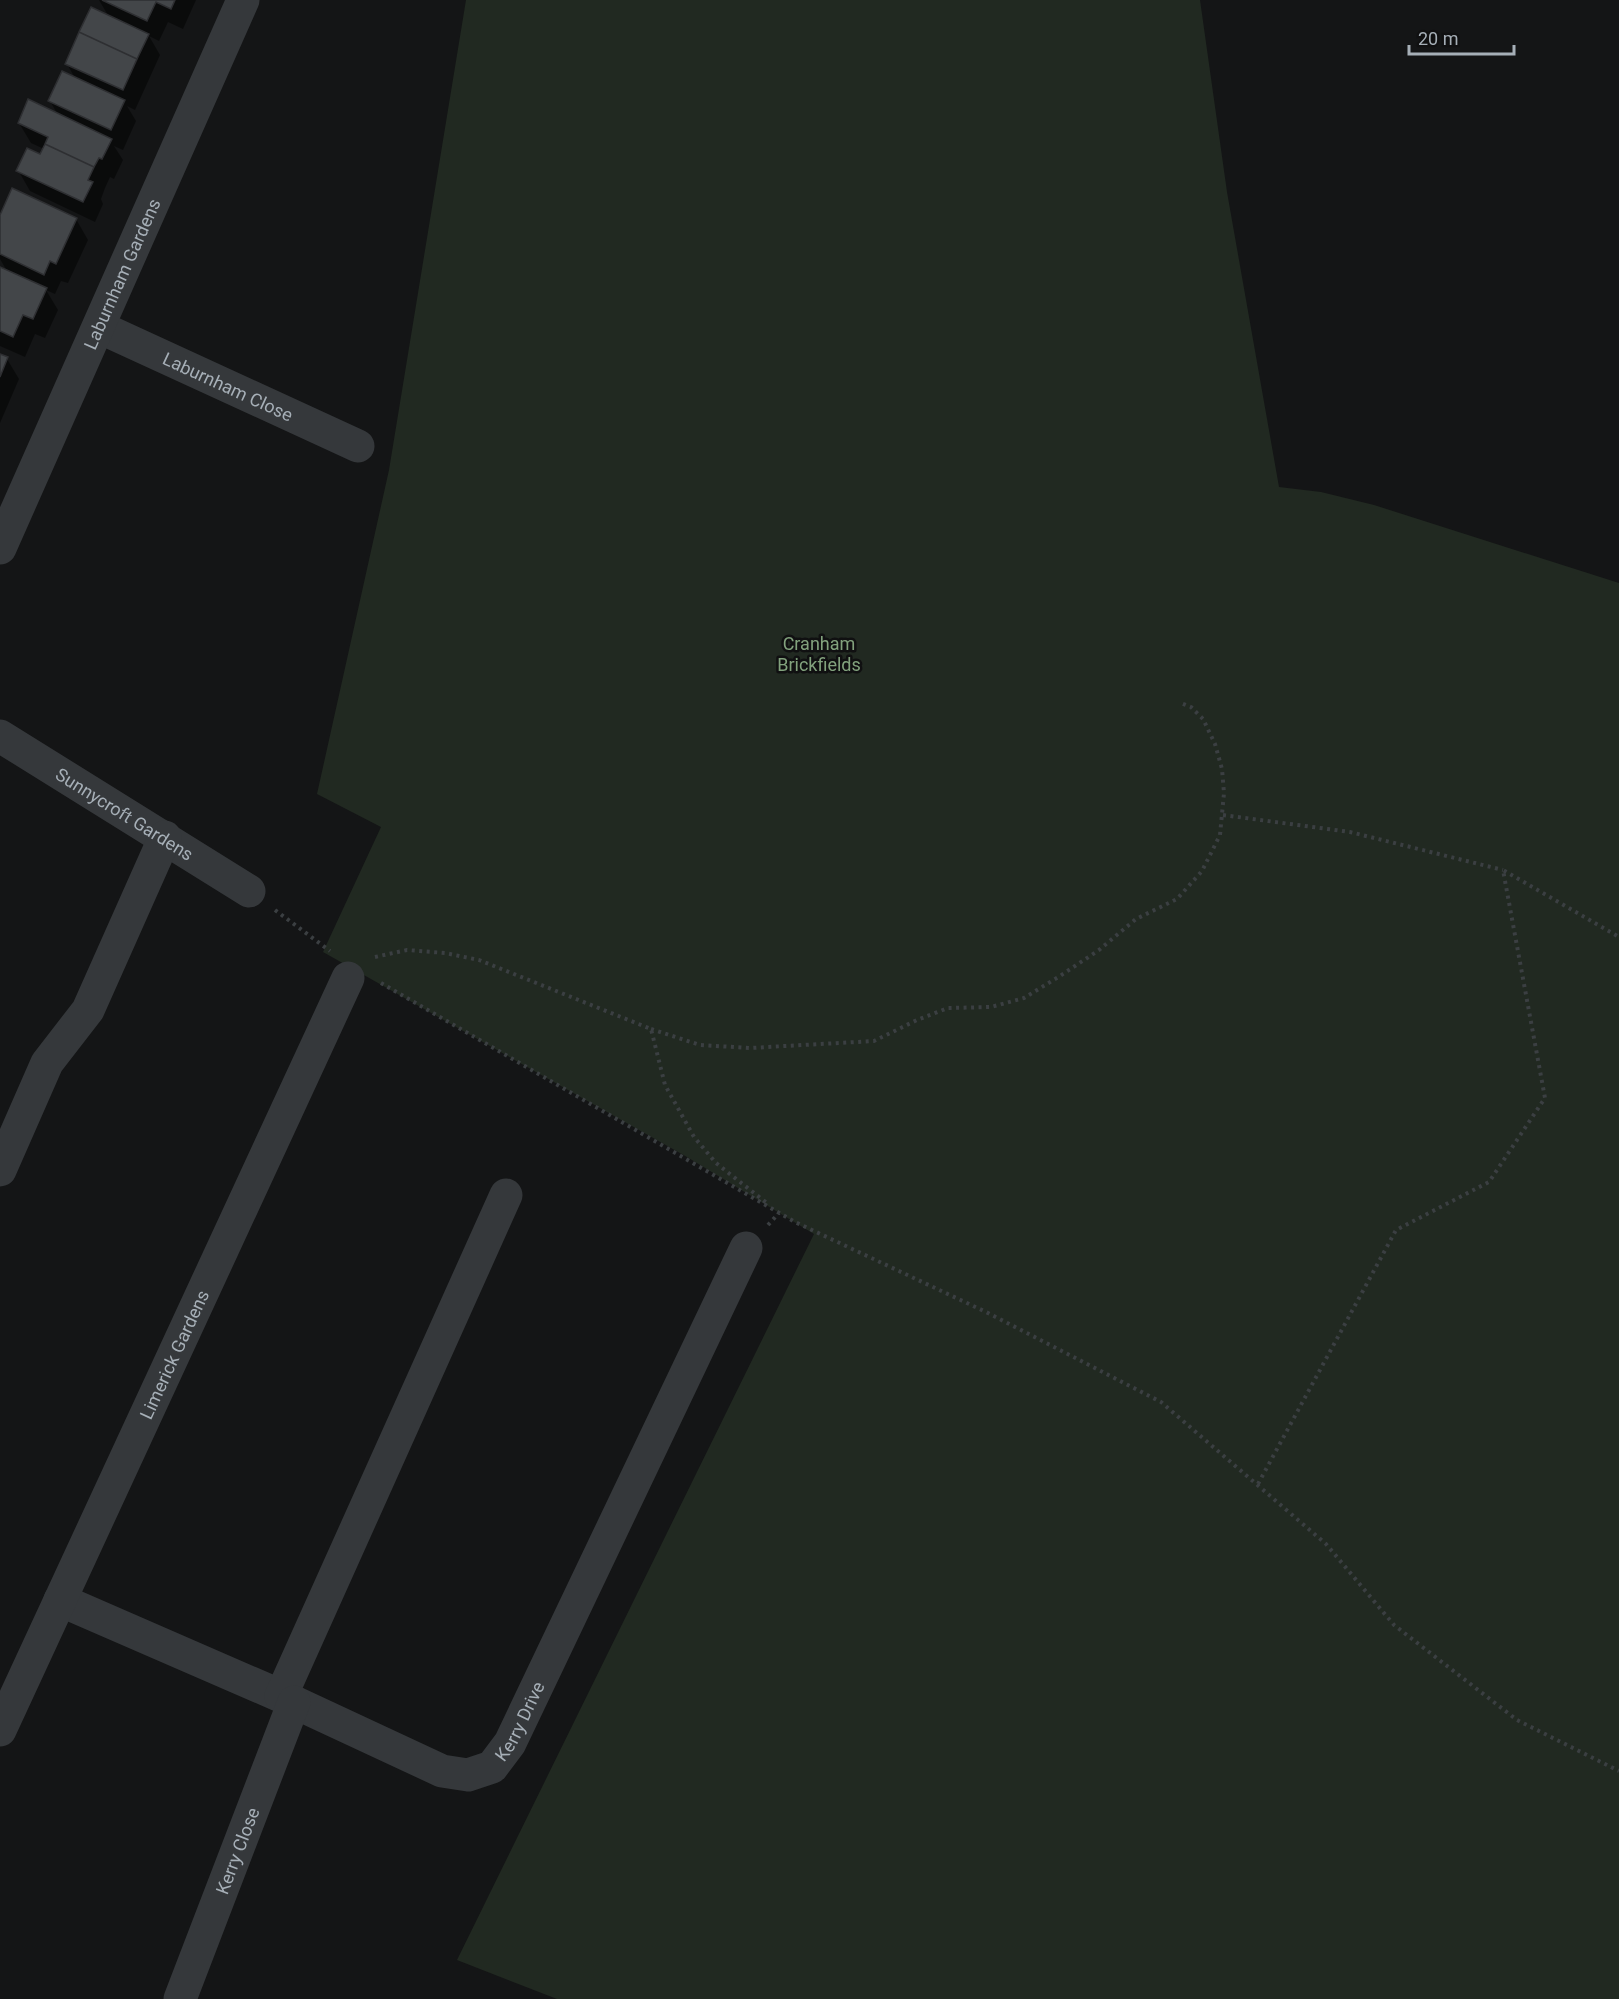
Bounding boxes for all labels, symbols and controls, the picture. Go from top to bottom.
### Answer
scale bar [1409,18,1514,56]
text: 20 m [1418,28,1458,49]
street label: Laburnham Gardens [79,195,164,352]
street label: Laburnham Close [160,347,296,425]
park label: Cranham Brickfields [777,633,861,675]
street label: Sunnycroft Gardens [52,763,197,864]
street label: Limerick Gardens [135,1286,213,1422]
street label: Kerry Drive [490,1678,548,1765]
street label: Kerry Close [211,1804,263,1897]

